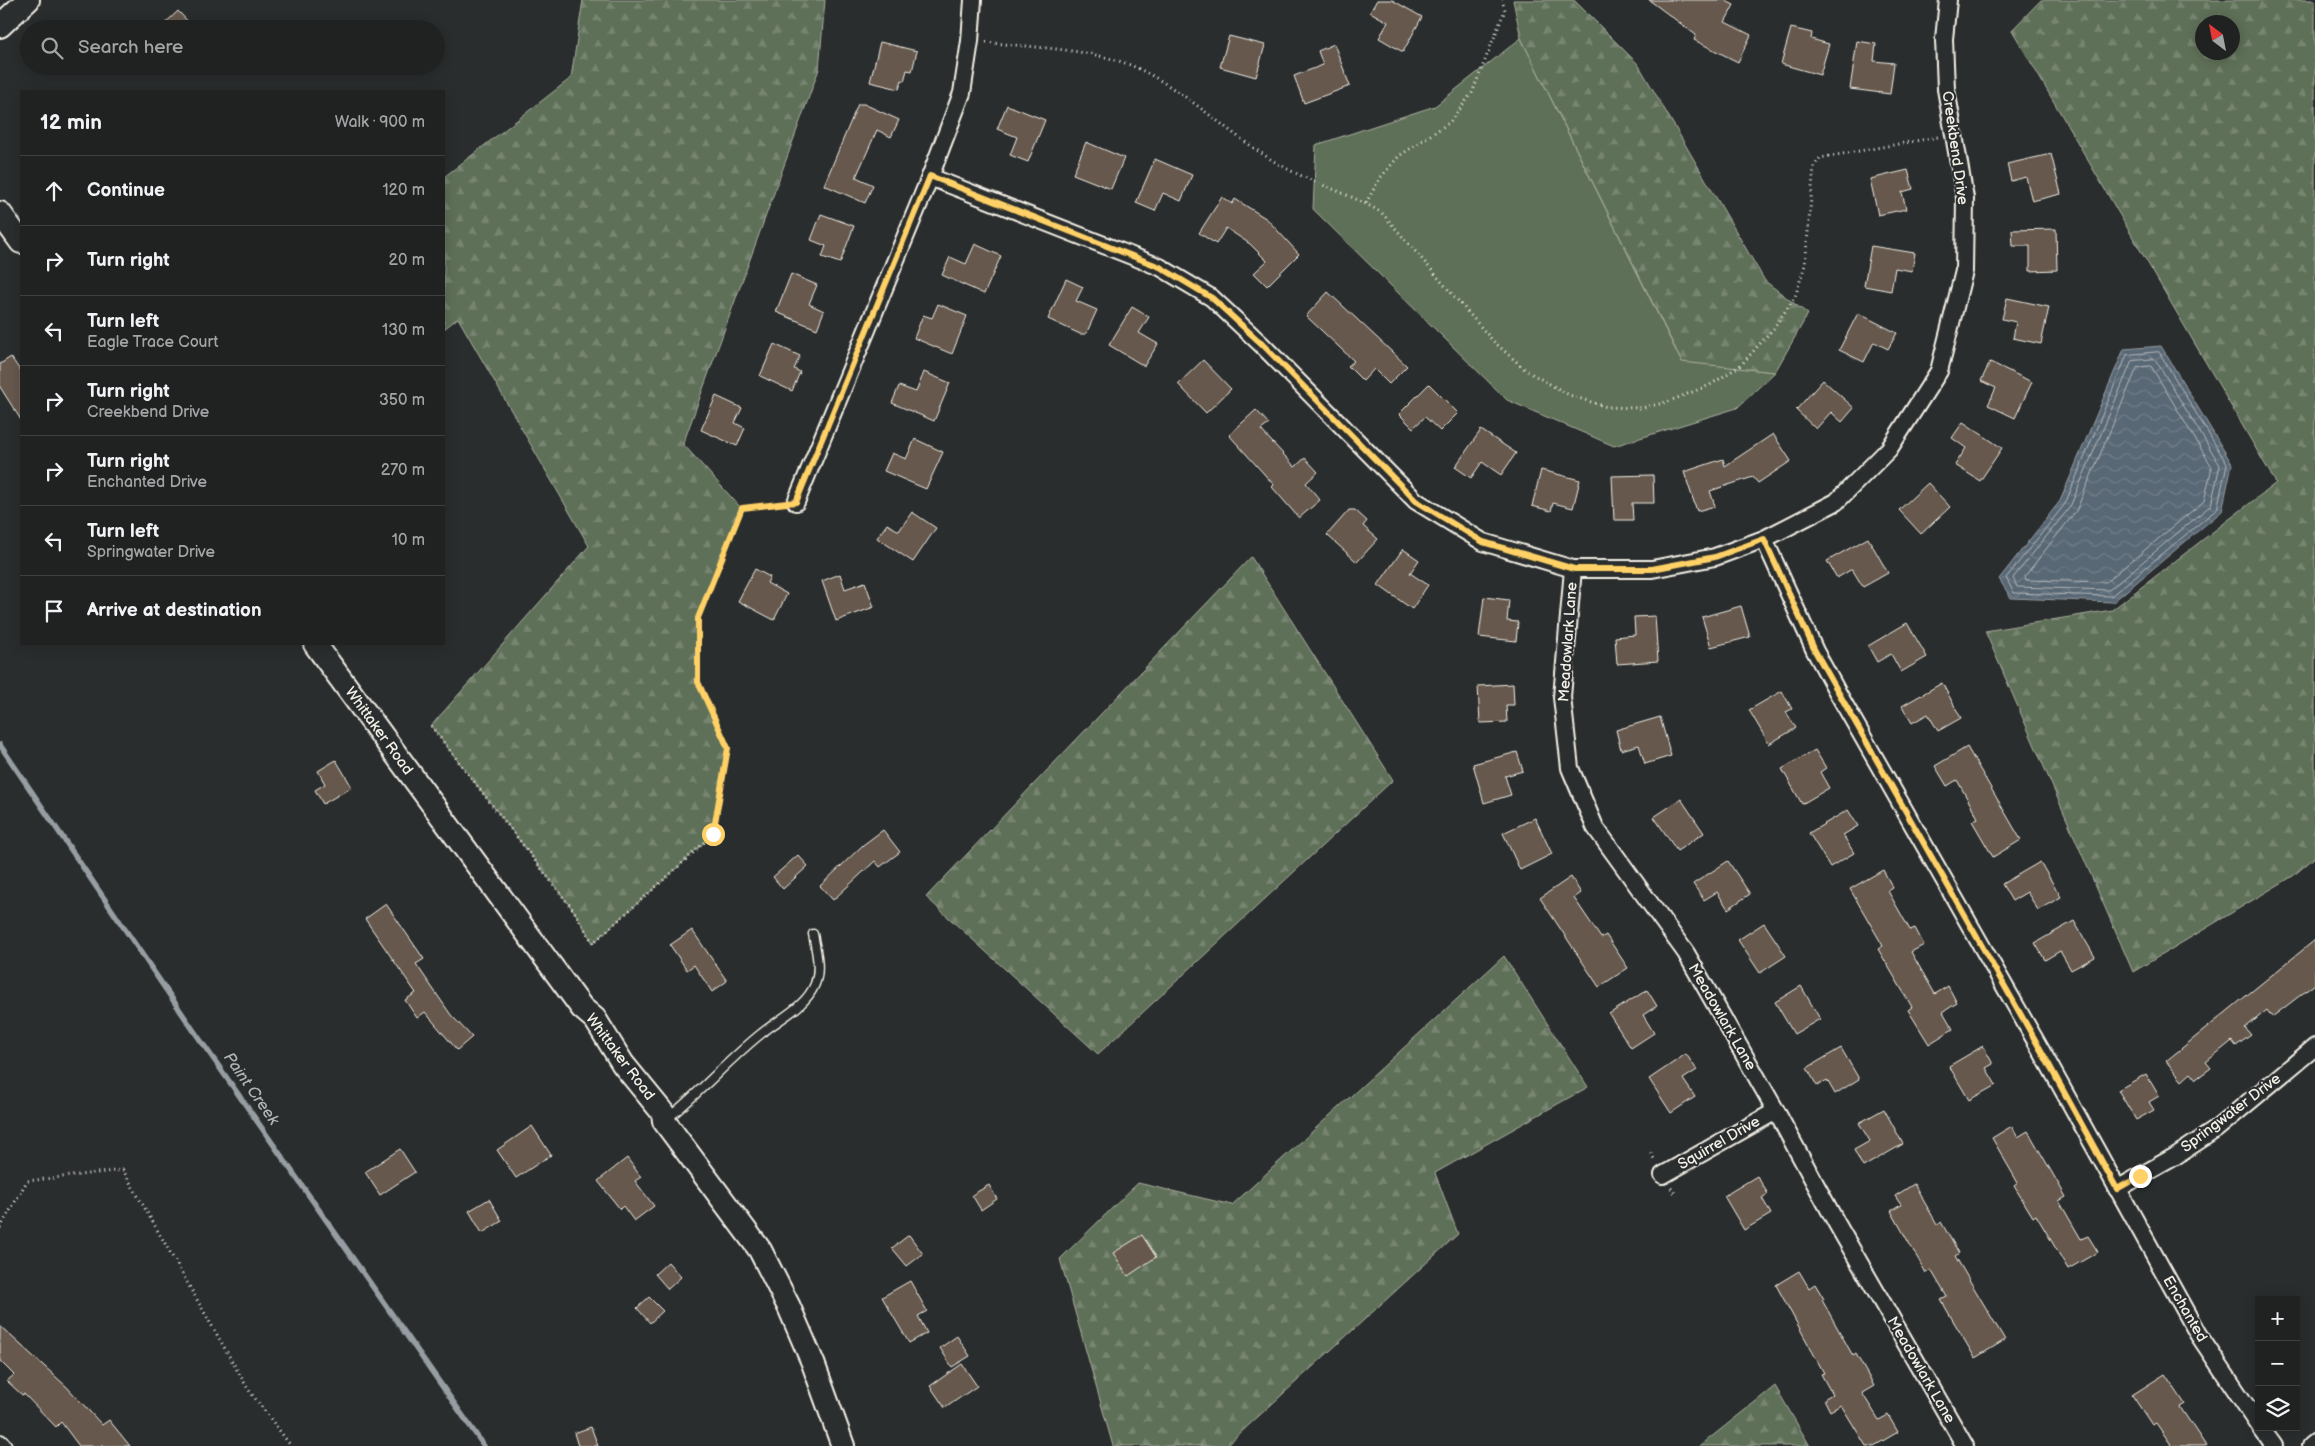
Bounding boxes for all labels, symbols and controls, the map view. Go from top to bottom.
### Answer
north arrow [2195,15,2240,60]
search box [20,20,445,75]
icon: search [38,34,66,62]
text: Search here [78,36,183,59]
street label: Creekbend Drive [1938,90,1972,206]
text: 12 min [40,110,102,135]
text: Walk · 900 m [335,113,425,132]
icon: ahead [40,177,68,205]
text: Continue [87,179,165,202]
text: 120 m [382,181,425,200]
icon: right [40,247,68,275]
text: Turn right [87,249,170,272]
text: 20 m [389,251,425,270]
text: Turn left [87,310,159,333]
icon: left [40,317,68,345]
text: 130 m [382,321,425,340]
text: Eagle Trace Court [87,333,218,352]
text: Turn right [87,380,170,403]
icon: right [40,387,68,415]
text: 350 m [379,391,425,410]
text: Creekbend Drive [87,403,209,422]
text: Turn right [87,450,170,473]
icon: right [40,457,68,485]
text: 270 m [381,461,425,480]
text: Enchanted Drive [87,473,207,492]
text: Turn left [87,520,159,543]
icon: left [40,527,68,555]
text: 10 m [392,531,425,550]
text: Springwater Drive [87,543,215,562]
street label: Meadowlark Lane [1554,581,1582,703]
icon: arrive [40,597,68,625]
text: Arrive at destination [87,599,262,622]
street label: Whittaker Road [341,683,417,779]
route start [702,823,725,846]
street label: Meadowlark Lane [1684,960,1760,1074]
street label: Whittaker Road [581,1010,659,1104]
water label: Paint Creek [219,1049,284,1130]
street label: Springwater Drive [2177,1069,2285,1157]
street label: Squirrel Drive [1675,1112,1764,1174]
route end [2129,1165,2152,1188]
street label: Enchanted [2158,1273,2212,1345]
map controls [2255,1296,2300,1431]
button: + [2255,1296,2300,1341]
street label: Meadowlark Lane [1883,1313,1959,1427]
button: − [2255,1341,2300,1386]
button: layers [2255,1386,2300,1431]

